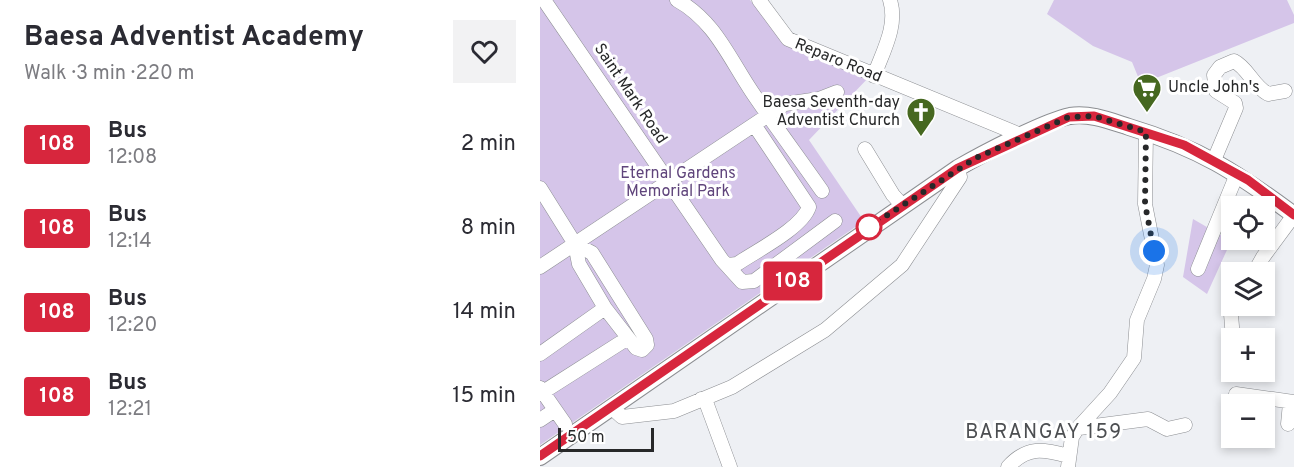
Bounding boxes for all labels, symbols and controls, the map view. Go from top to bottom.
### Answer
text: Baesa Adventist Academy [24,20,364,56]
button: heart [453,20,516,83]
street label: Reparo Road [791,34,885,88]
street label: Saint Mark Road [589,40,671,148]
text: Walk · 3 min · 220 m [24,61,194,87]
supermarket icon: Uncle John's [1131,72,1163,114]
place label: Uncle John's [1168,78,1260,98]
place label: Baesa Seventh-day Adventist Church [762,93,900,131]
church icon: Baesa Seventh-day Adventist Church [905,96,937,138]
text: Bus [108,118,147,145]
text: 108 [39,131,75,158]
text: 2 min [461,131,516,158]
text: 12:08 [108,145,157,171]
park label: Eternal Gardens Memorial Park [620,164,736,202]
map controls [1221,196,1275,448]
button: locate [1221,196,1275,250]
text: Bus [108,202,147,229]
unlabelled marker [856,214,882,240]
text: 108 [39,215,75,242]
text: 8 min [461,215,516,242]
text: 12:14 [108,229,152,255]
your location [1139,236,1169,266]
line badge: 108 [758,262,828,300]
button: layers [1221,262,1275,316]
text: 108 [775,268,811,295]
text: Bus [108,286,147,313]
text: 108 [39,299,75,326]
text: 14 min [453,299,516,326]
text: 12:20 [108,313,157,339]
button: + [1221,328,1275,382]
text: Bus [108,370,147,397]
text: 108 [39,383,75,410]
text: 15 min [452,383,516,410]
button: − [1221,394,1275,448]
text: 12:21 [108,397,152,423]
district label: BARANGAY 159 [965,420,1123,446]
scale bar [558,425,654,452]
text: 50 m [567,428,605,448]

